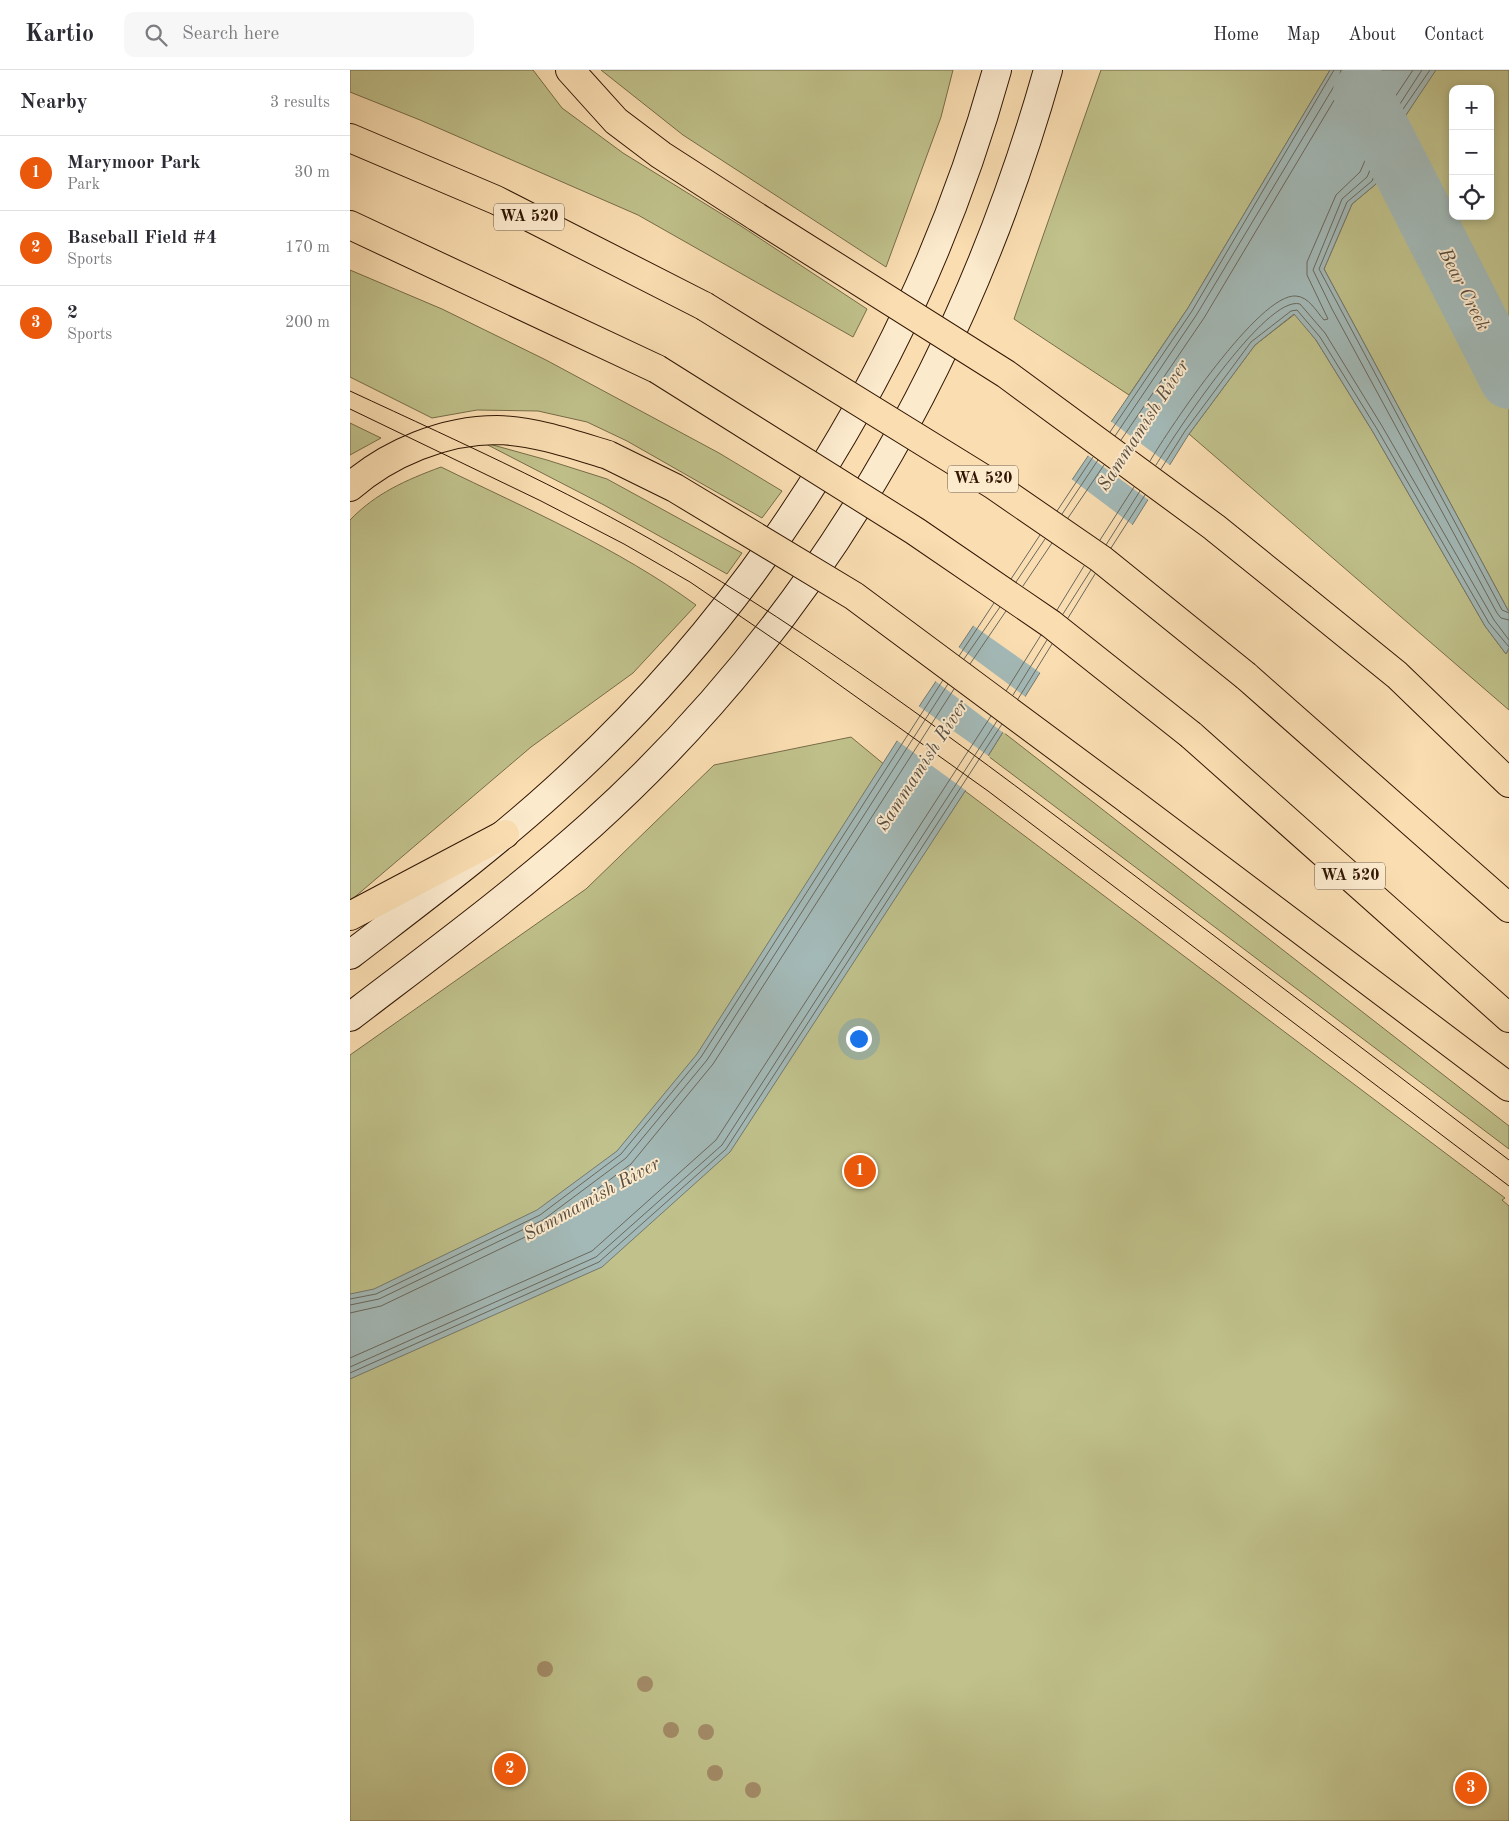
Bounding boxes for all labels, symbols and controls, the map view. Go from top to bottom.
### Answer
search box [124,12,474,57]
icon: search [142,21,170,49]
text: Kartio [25,23,94,47]
text: Search here [182,25,279,44]
text: Home [1213,26,1259,44]
text: Map [1287,26,1320,44]
text: About [1348,26,1396,44]
text: Contact [1424,26,1484,44]
map controls [1449,85,1494,220]
button: + [1449,85,1494,130]
text: Nearby [20,92,88,113]
text: 3 results [270,95,330,111]
button: − [1449,130,1494,175]
text: Marymoor Park [67,154,201,173]
text: 1 [31,165,41,181]
text: 30 m [294,165,330,181]
button: locate [1449,175,1494,220]
text: Park [67,177,100,193]
road number: WA 520 [494,204,564,230]
text: Baseball Field #4 [67,229,217,248]
text: 2 [31,240,41,256]
text: 170 m [285,240,330,256]
water label: Bear Creek [1434,245,1492,335]
text: Sports [67,252,112,268]
text: 2 [67,304,78,323]
text: 3 [31,315,41,331]
text: 200 m [285,315,330,331]
text: Sports [67,327,112,343]
water label: Sammamish River [1095,356,1194,495]
road number: WA 520 [948,466,1018,492]
water label: Sammamish River [874,696,973,835]
road number: WA 520 [1315,862,1385,889]
your location [846,1026,872,1052]
pin: 1 [844,1152,876,1190]
water label: Sammamish River [521,1154,664,1245]
pin: 2 [494,1750,526,1788]
pin: 3 [1455,1769,1487,1807]

